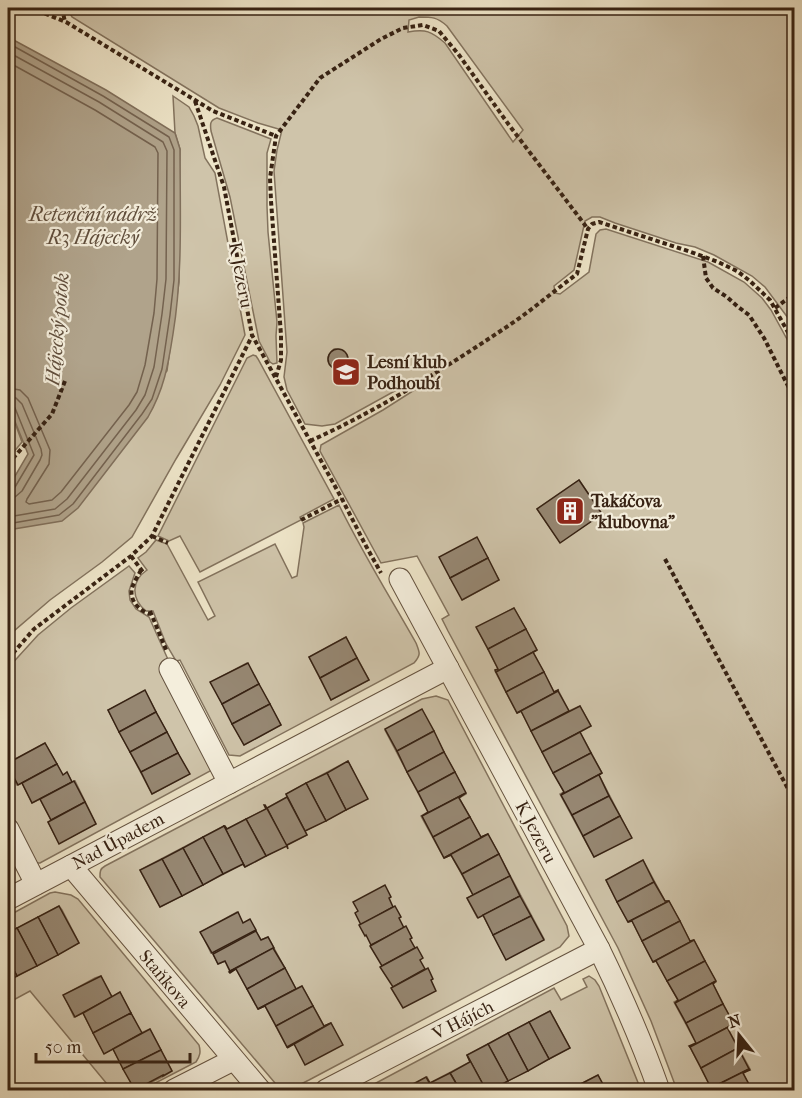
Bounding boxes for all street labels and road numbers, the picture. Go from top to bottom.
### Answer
street label: K Jezeru [224,240,257,310]
street label: K Jezeru [511,798,561,867]
street label: Nad Úpadem [68,808,168,874]
street label: Staňkova [134,946,195,1013]
street label: V Hájích [428,996,497,1045]

